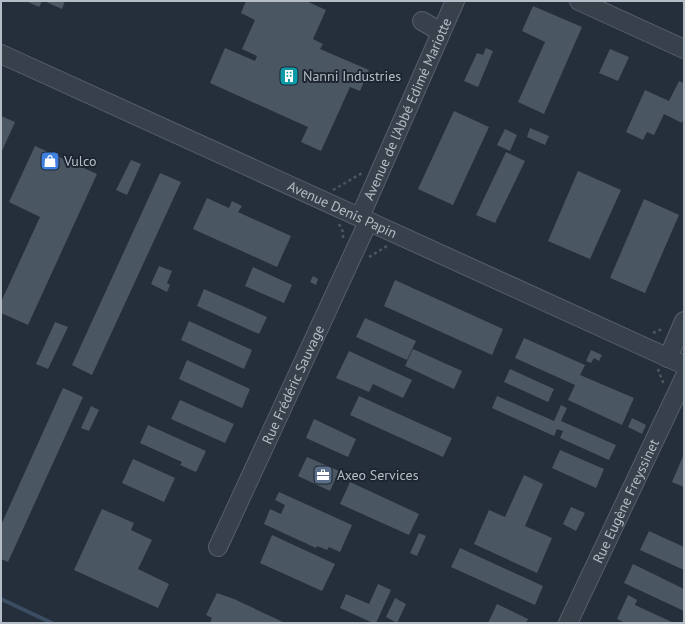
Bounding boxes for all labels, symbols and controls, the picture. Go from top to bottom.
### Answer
street label: Avenue de l'Abbé Edimé Mariotte [360,15,455,203]
building icon: Nanni Industries [278,65,300,87]
place label: Nanni Industries [303,67,401,85]
shop icon: Vulco [39,150,61,172]
place label: Vulco [63,152,96,170]
street label: Avenue Denis Papin [285,177,400,242]
street label: Rue Frédéric Sauvage [258,322,328,447]
street label: Rue Eugène Freyssinet [589,436,663,566]
office icon: Axeo Services [312,464,334,486]
place label: Axeo Services [337,466,419,484]

